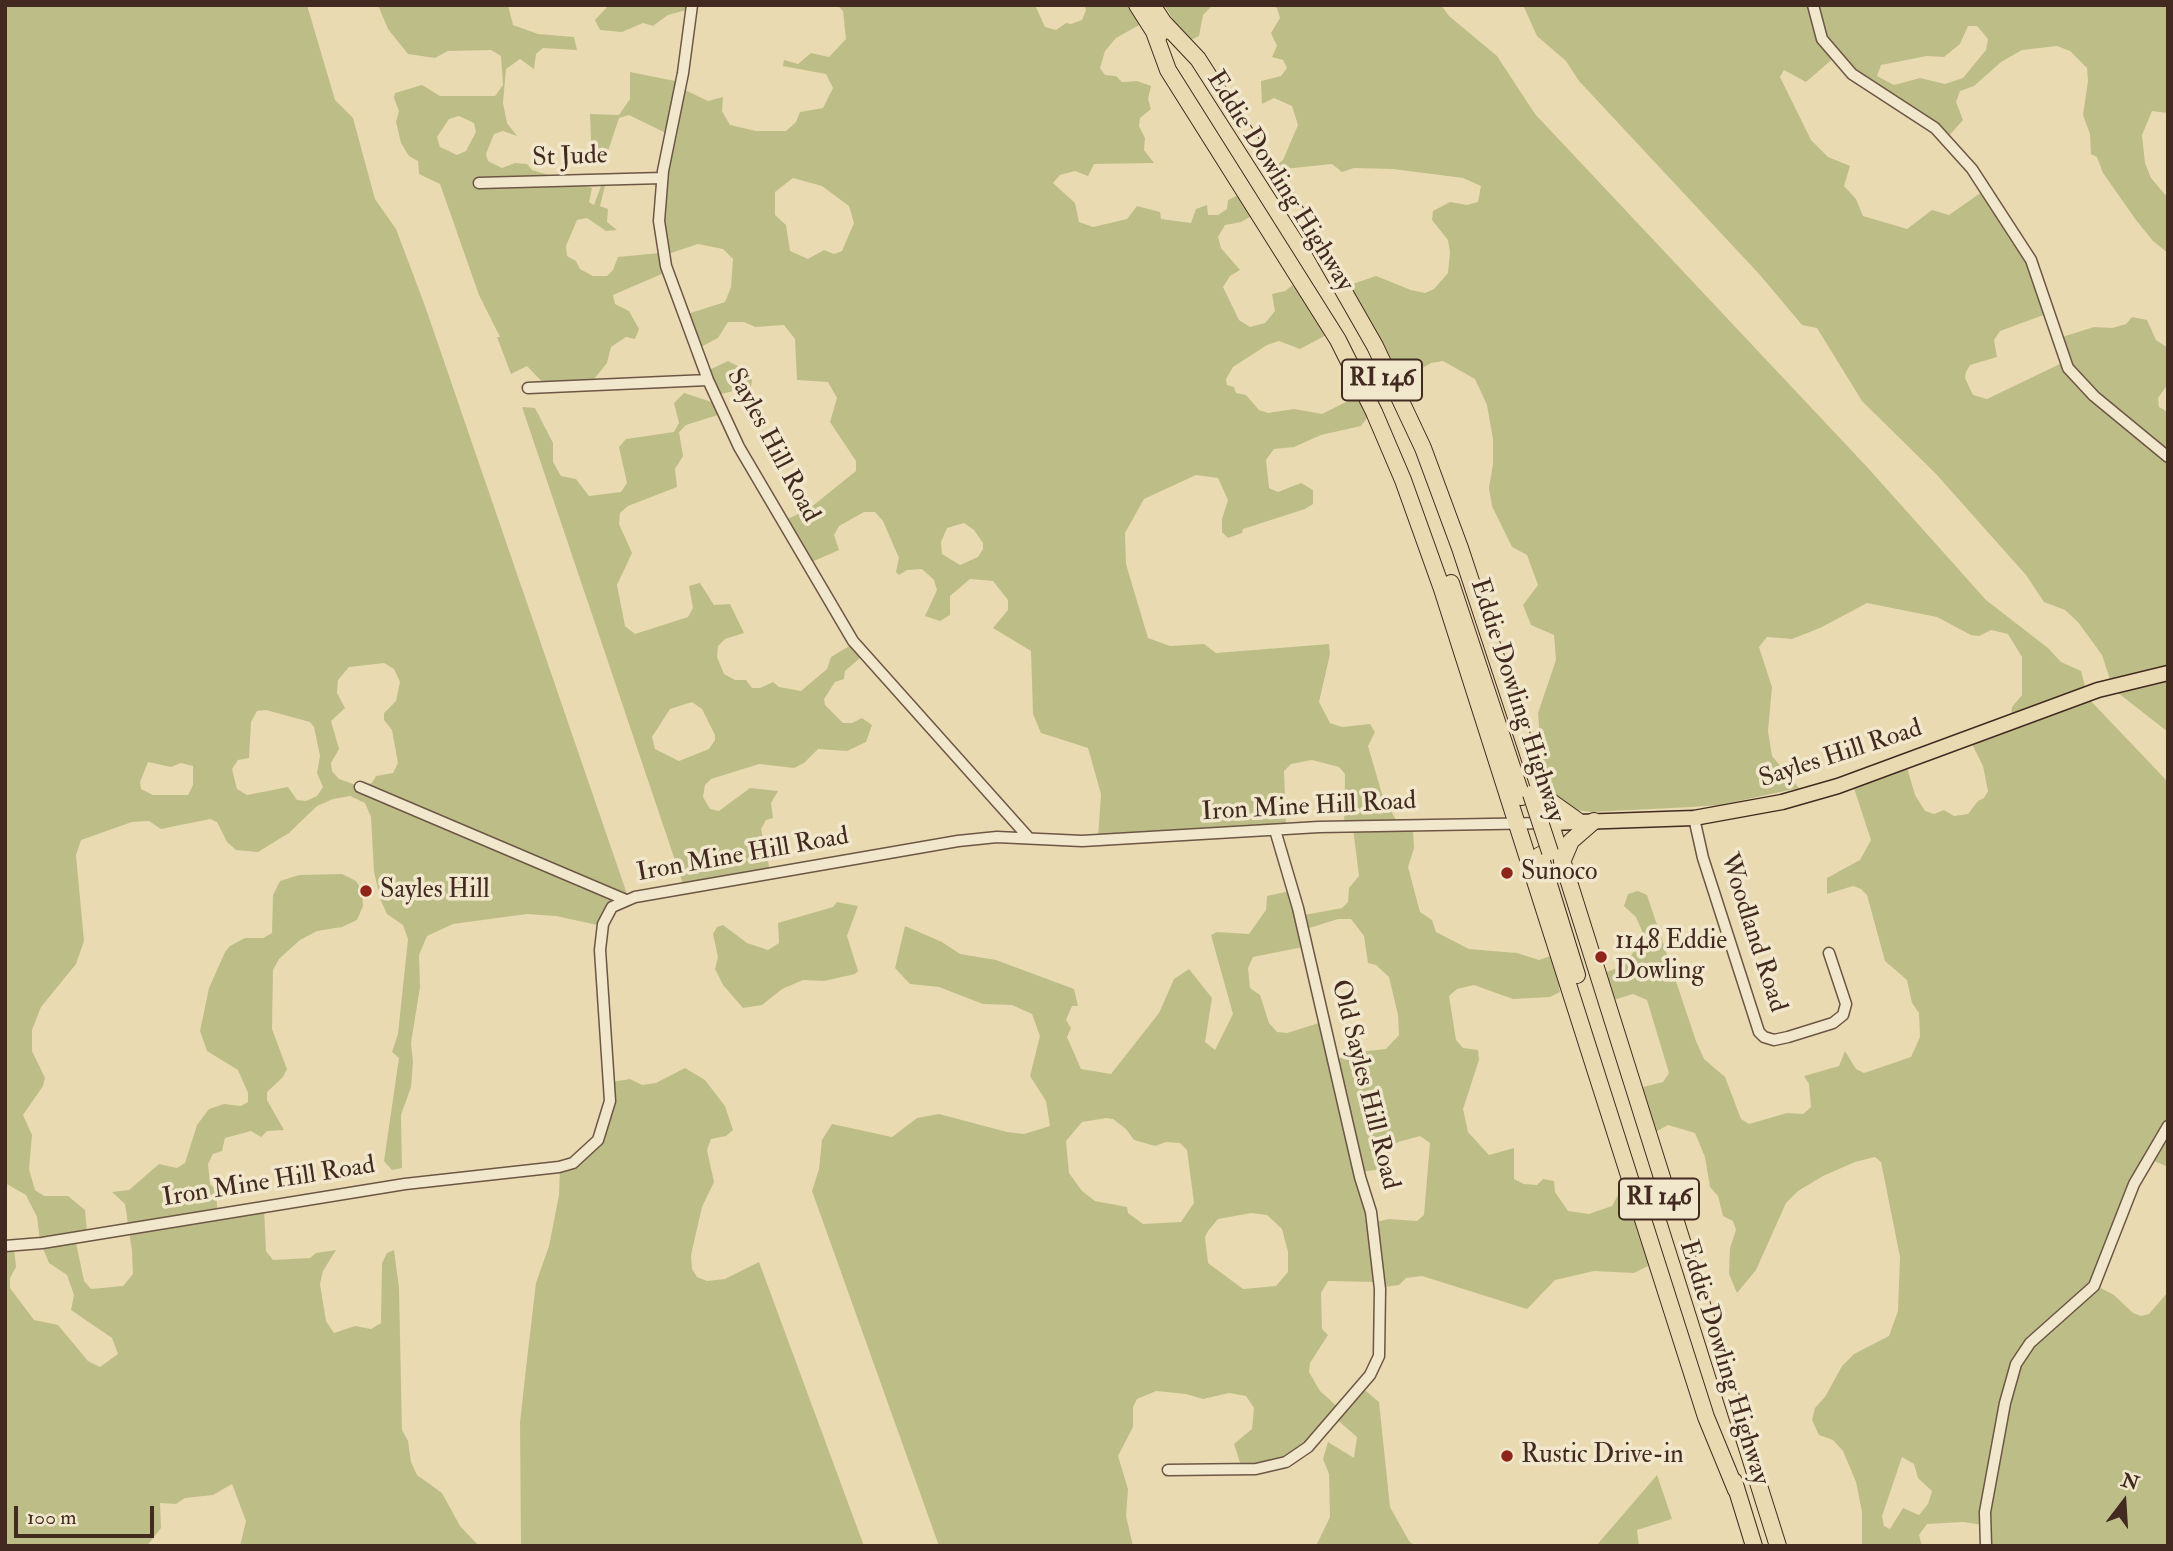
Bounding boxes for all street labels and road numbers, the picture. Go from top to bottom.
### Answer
street label: Eddie Dowling Highway [1198,66,1360,298]
street label: St Jude [532,141,608,175]
road number: RI 146 [1342,360,1422,400]
street label: Sayles Hill Road [718,364,826,528]
street label: Eddie Dowling Highway [1462,575,1570,827]
street label: Sayles Hill Road [1756,714,1926,796]
street label: Iron Mine Hill Road [1201,787,1417,829]
street label: Iron Mine Hill Road [635,822,851,890]
street label: Woodland Road [1712,850,1792,1016]
street label: Old Sayles Hill Road [1323,977,1405,1193]
street label: Iron Mine Hill Road [161,1151,377,1215]
road number: RI 146 [1619,1178,1699,1219]
street label: Eddie Dowling Highway [1671,1237,1775,1489]

